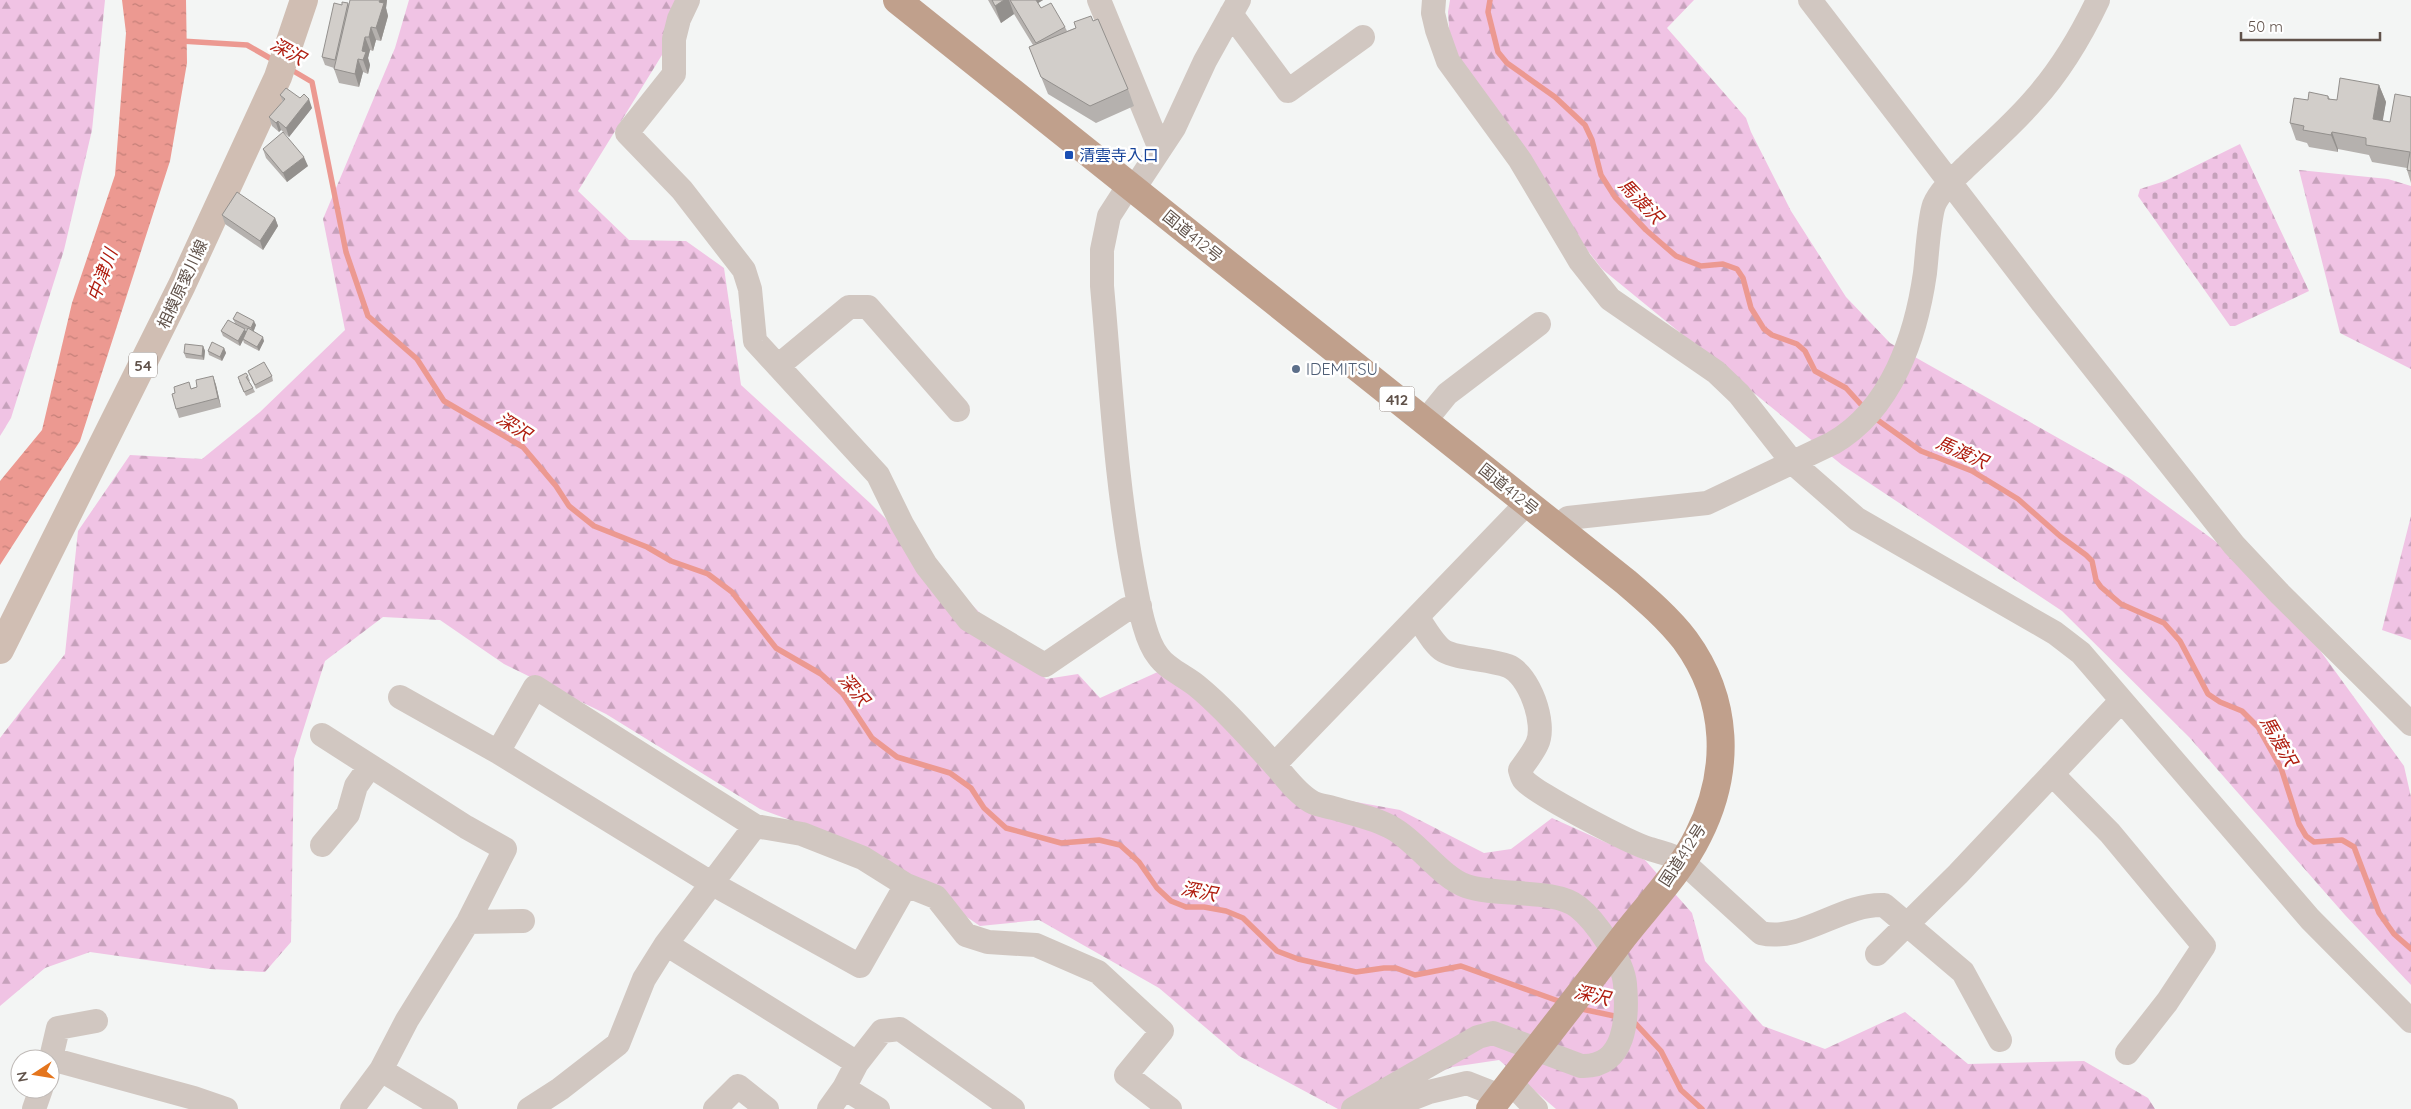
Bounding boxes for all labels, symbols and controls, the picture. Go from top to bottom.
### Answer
scale bar [2241,10,2380,42]
text: 50 m [2248,17,2283,36]
water label: 深沢 [267,32,311,71]
place label: 清雲寺入口 [1079,145,1159,165]
marker: 清雲寺入口 [1063,149,1075,161]
water label: 馬渡沢 [1614,174,1669,230]
street label: 国道412号 [1159,206,1227,266]
street label: 相模原愛川線 [153,236,211,332]
water label: 中津川 [82,244,123,304]
road number: 54 [129,352,157,378]
place label: IDEMITSU [1306,359,1378,379]
marker: IDEMITSU [1290,363,1302,375]
road number: 412 [1380,386,1414,412]
water label: 深沢 [493,407,537,447]
water label: 馬渡沢 [1933,431,1993,474]
street label: 国道412号 [1475,459,1543,519]
water label: 深沢 [834,668,876,712]
water label: 馬渡沢 [2256,712,2303,772]
street label: 国道412号 [1654,820,1710,890]
water label: 深沢 [1179,876,1221,906]
water label: 深沢 [1572,980,1614,1011]
north arrow [10,1049,60,1099]
text: N [12,1070,32,1084]

